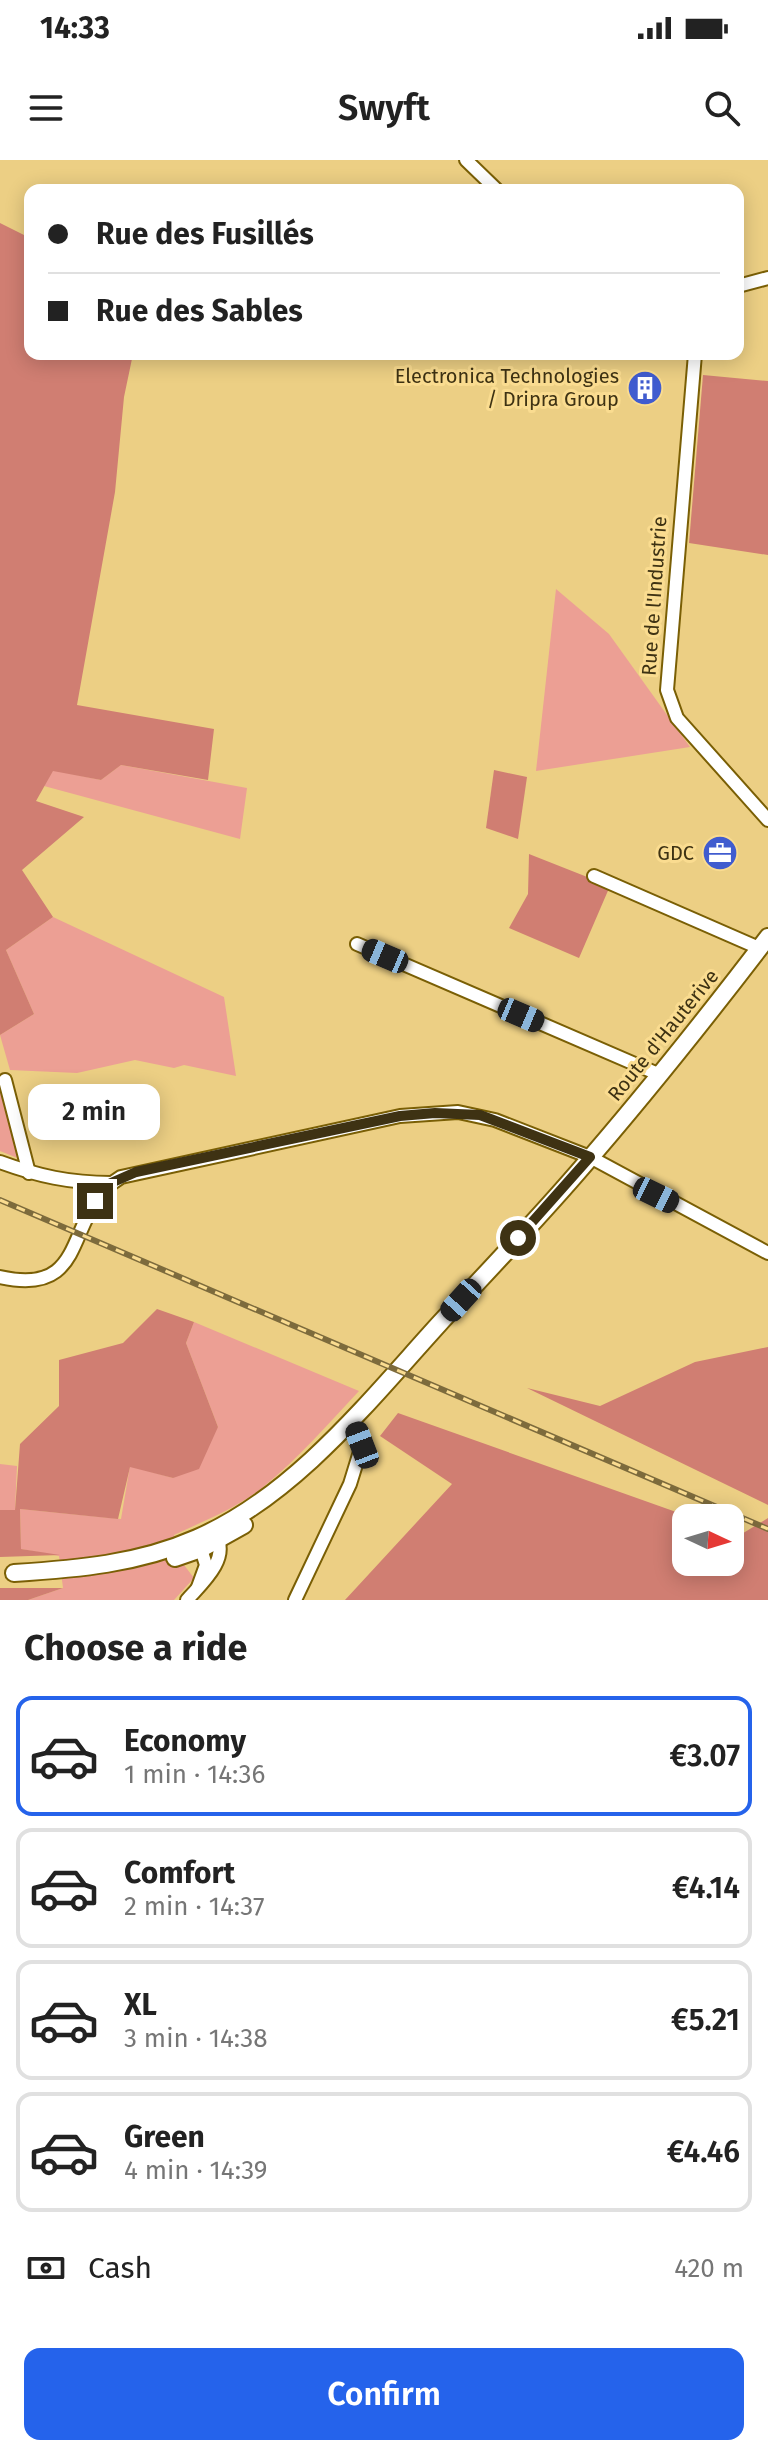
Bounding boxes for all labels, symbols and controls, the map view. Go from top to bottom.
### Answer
text: 14:33 [40,10,110,46]
icon: menu [24,86,68,130]
text: Swyft [338,86,430,130]
icon: search [700,86,744,130]
text: Rue des Fusillés [96,216,314,252]
text: Rue des Sables [96,293,303,329]
place label: Electronica Technologies / Dripra Group [395,364,619,411]
building icon: Electronica Technologies / Dripra Group [626,369,664,407]
street label: Rue de l'Industrie [636,515,672,677]
office icon: GDC [701,834,739,872]
place label: GDC [657,841,694,865]
car [358,936,412,976]
street label: Route d'Hauterive [603,964,723,1106]
car [494,995,548,1035]
callout: 2 min [29,1085,161,1141]
text: 2 min [62,1096,126,1127]
car [629,1174,683,1216]
route end [77,1183,113,1219]
route start [500,1220,536,1256]
car [436,1274,486,1326]
car [342,1418,382,1472]
north arrow [672,1504,744,1576]
map controls [672,1504,744,1576]
text: Choose a ride [24,1626,247,1670]
icon: car [28,1720,100,1792]
text: Economy [124,1723,246,1759]
text: €3.07 [670,1738,740,1774]
text: 1 min · 14:36 [124,1759,265,1790]
icon: car [28,1852,100,1924]
text: Comfort [124,1855,235,1891]
text: €4.14 [672,1870,740,1906]
text: 2 min · 14:37 [124,1891,265,1922]
icon: car [28,1984,100,2056]
text: XL [124,1987,157,2023]
text: €5.21 [671,2002,740,2038]
text: 3 min · 14:38 [124,2023,268,2054]
icon: car [28,2116,100,2188]
text: Green [124,2119,205,2155]
text: €4.46 [667,2134,740,2170]
text: 4 min · 14:39 [124,2155,267,2186]
icon: cash [24,2246,68,2290]
text: Cash [88,2250,152,2286]
text: 420 m [674,2253,744,2284]
button: Confirm [24,2348,744,2440]

